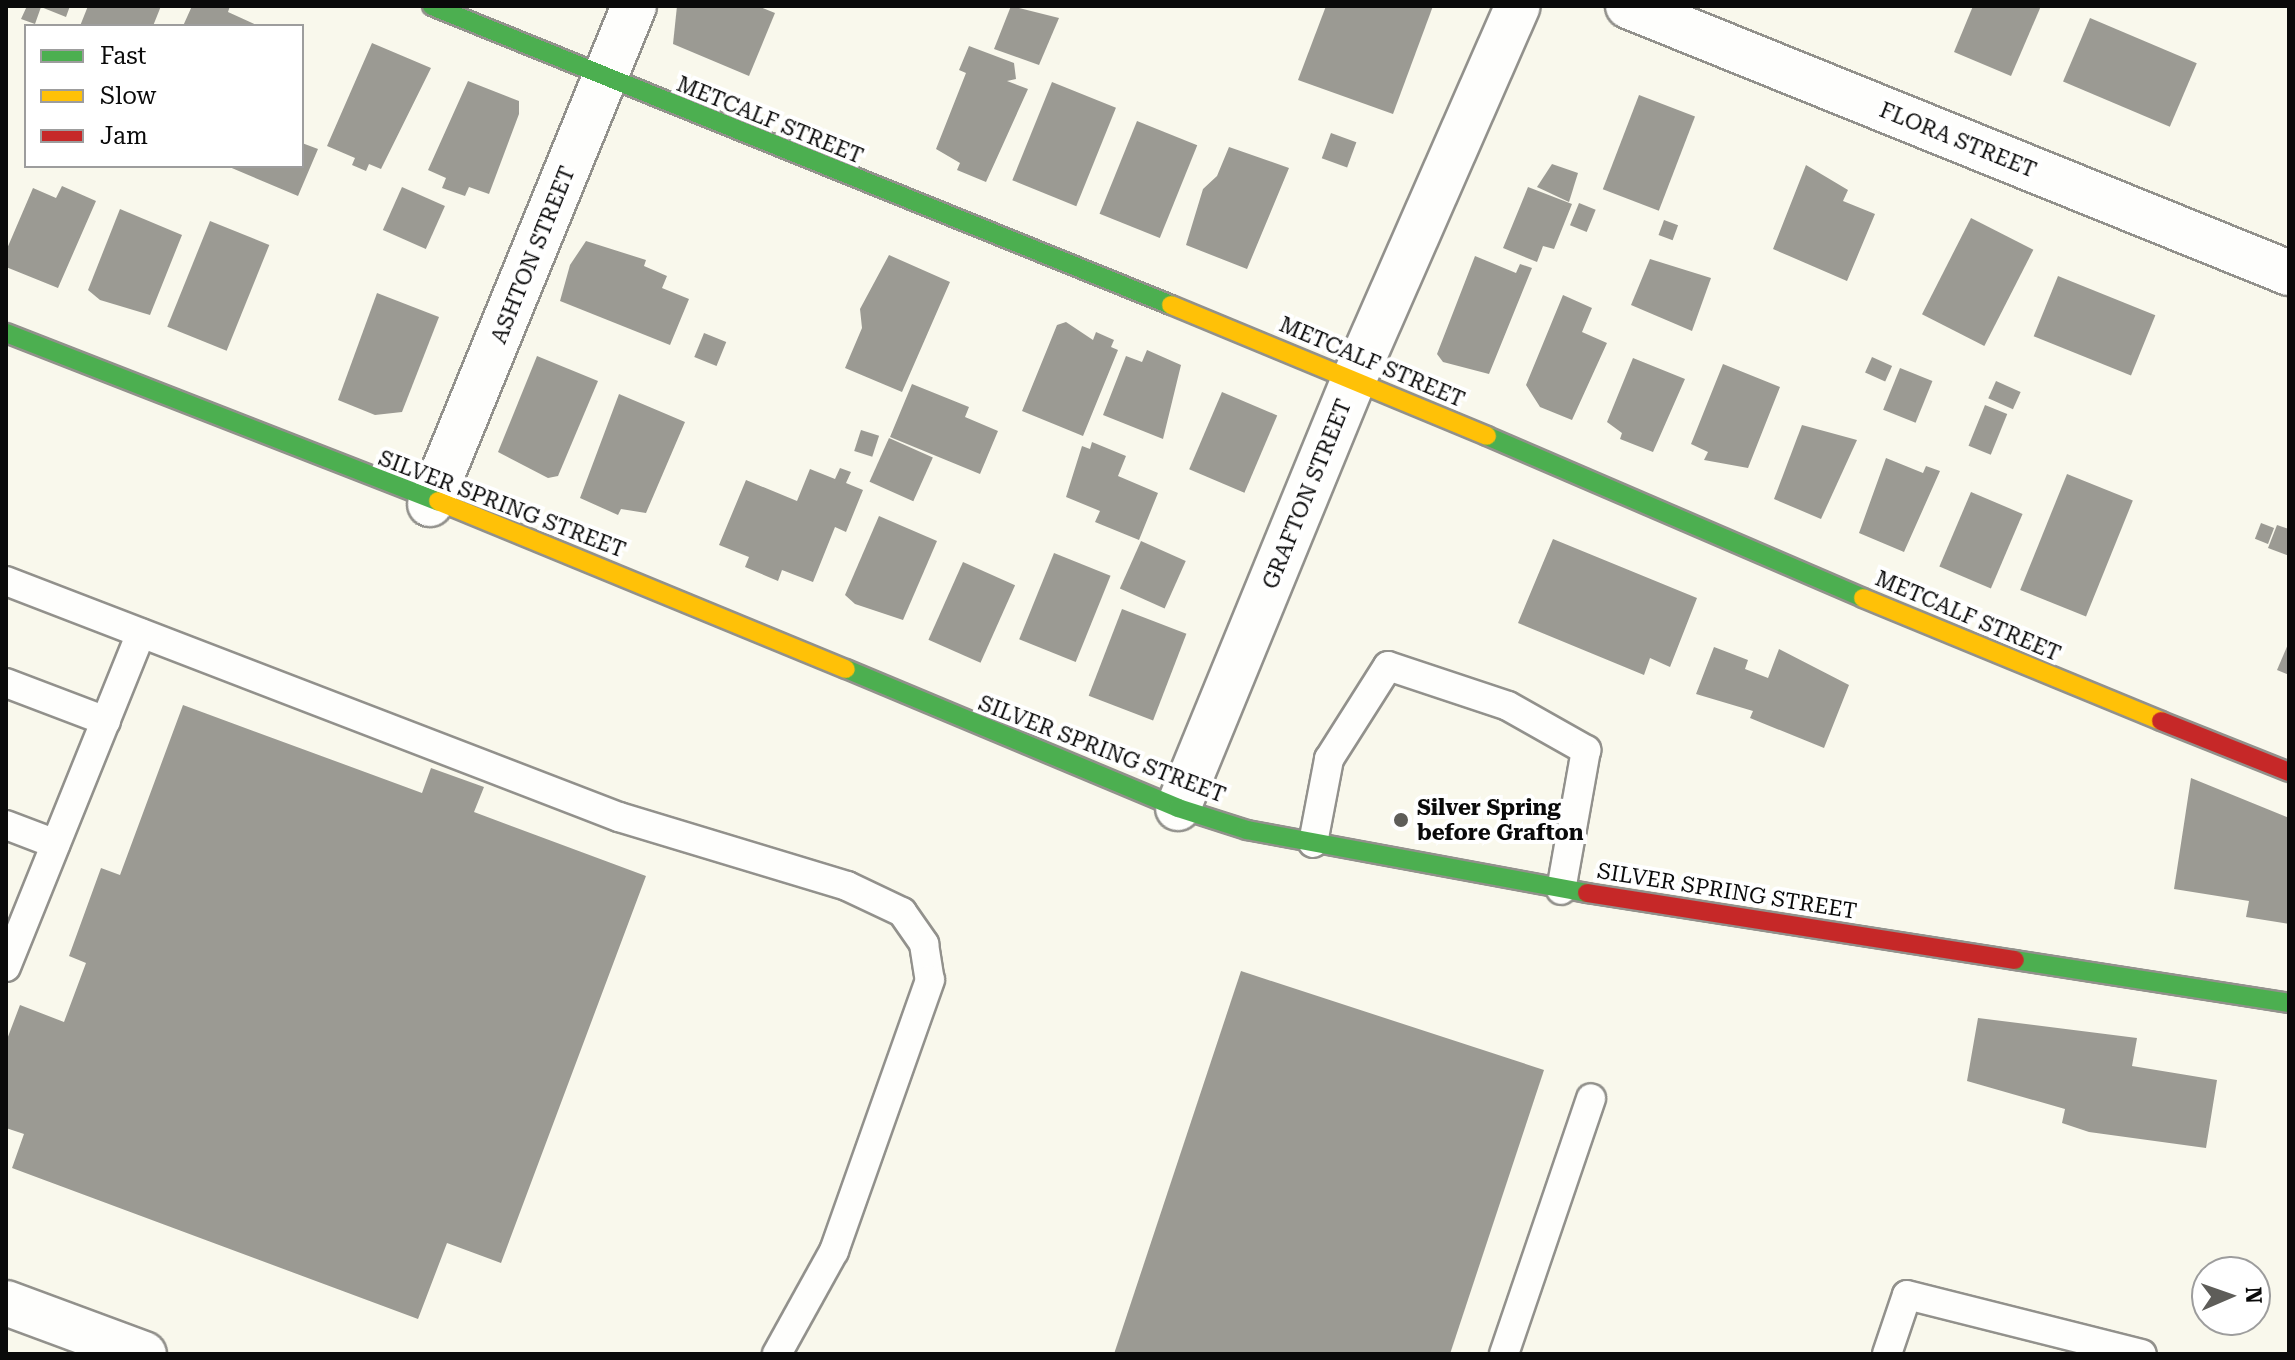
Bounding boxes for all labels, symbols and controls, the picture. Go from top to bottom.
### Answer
legend [24,24,304,168]
text: Fast [100,42,147,70]
street label: METCALF STREET [673,71,867,169]
text: Slow [100,82,156,110]
street label: FLORA STREET [1876,97,2040,183]
text: Jam [100,122,148,150]
street label: ASHTON STREET [485,163,581,347]
street label: METCALF STREET [1275,311,1469,413]
street label: GRAFTON STREET [1257,395,1357,593]
street label: SILVER SPRING STREET [375,445,629,563]
street label: METCALF STREET [1871,565,2065,667]
street label: SILVER SPRING STREET [975,690,1229,808]
place label: Silver Spring before Grafton [1417,794,1583,846]
marker: Silver Spring before Grafton [1392,811,1410,829]
street label: SILVER SPRING STREET [1595,857,1859,925]
north arrow [2191,1256,2271,1336]
text: N [2241,1286,2266,1304]

